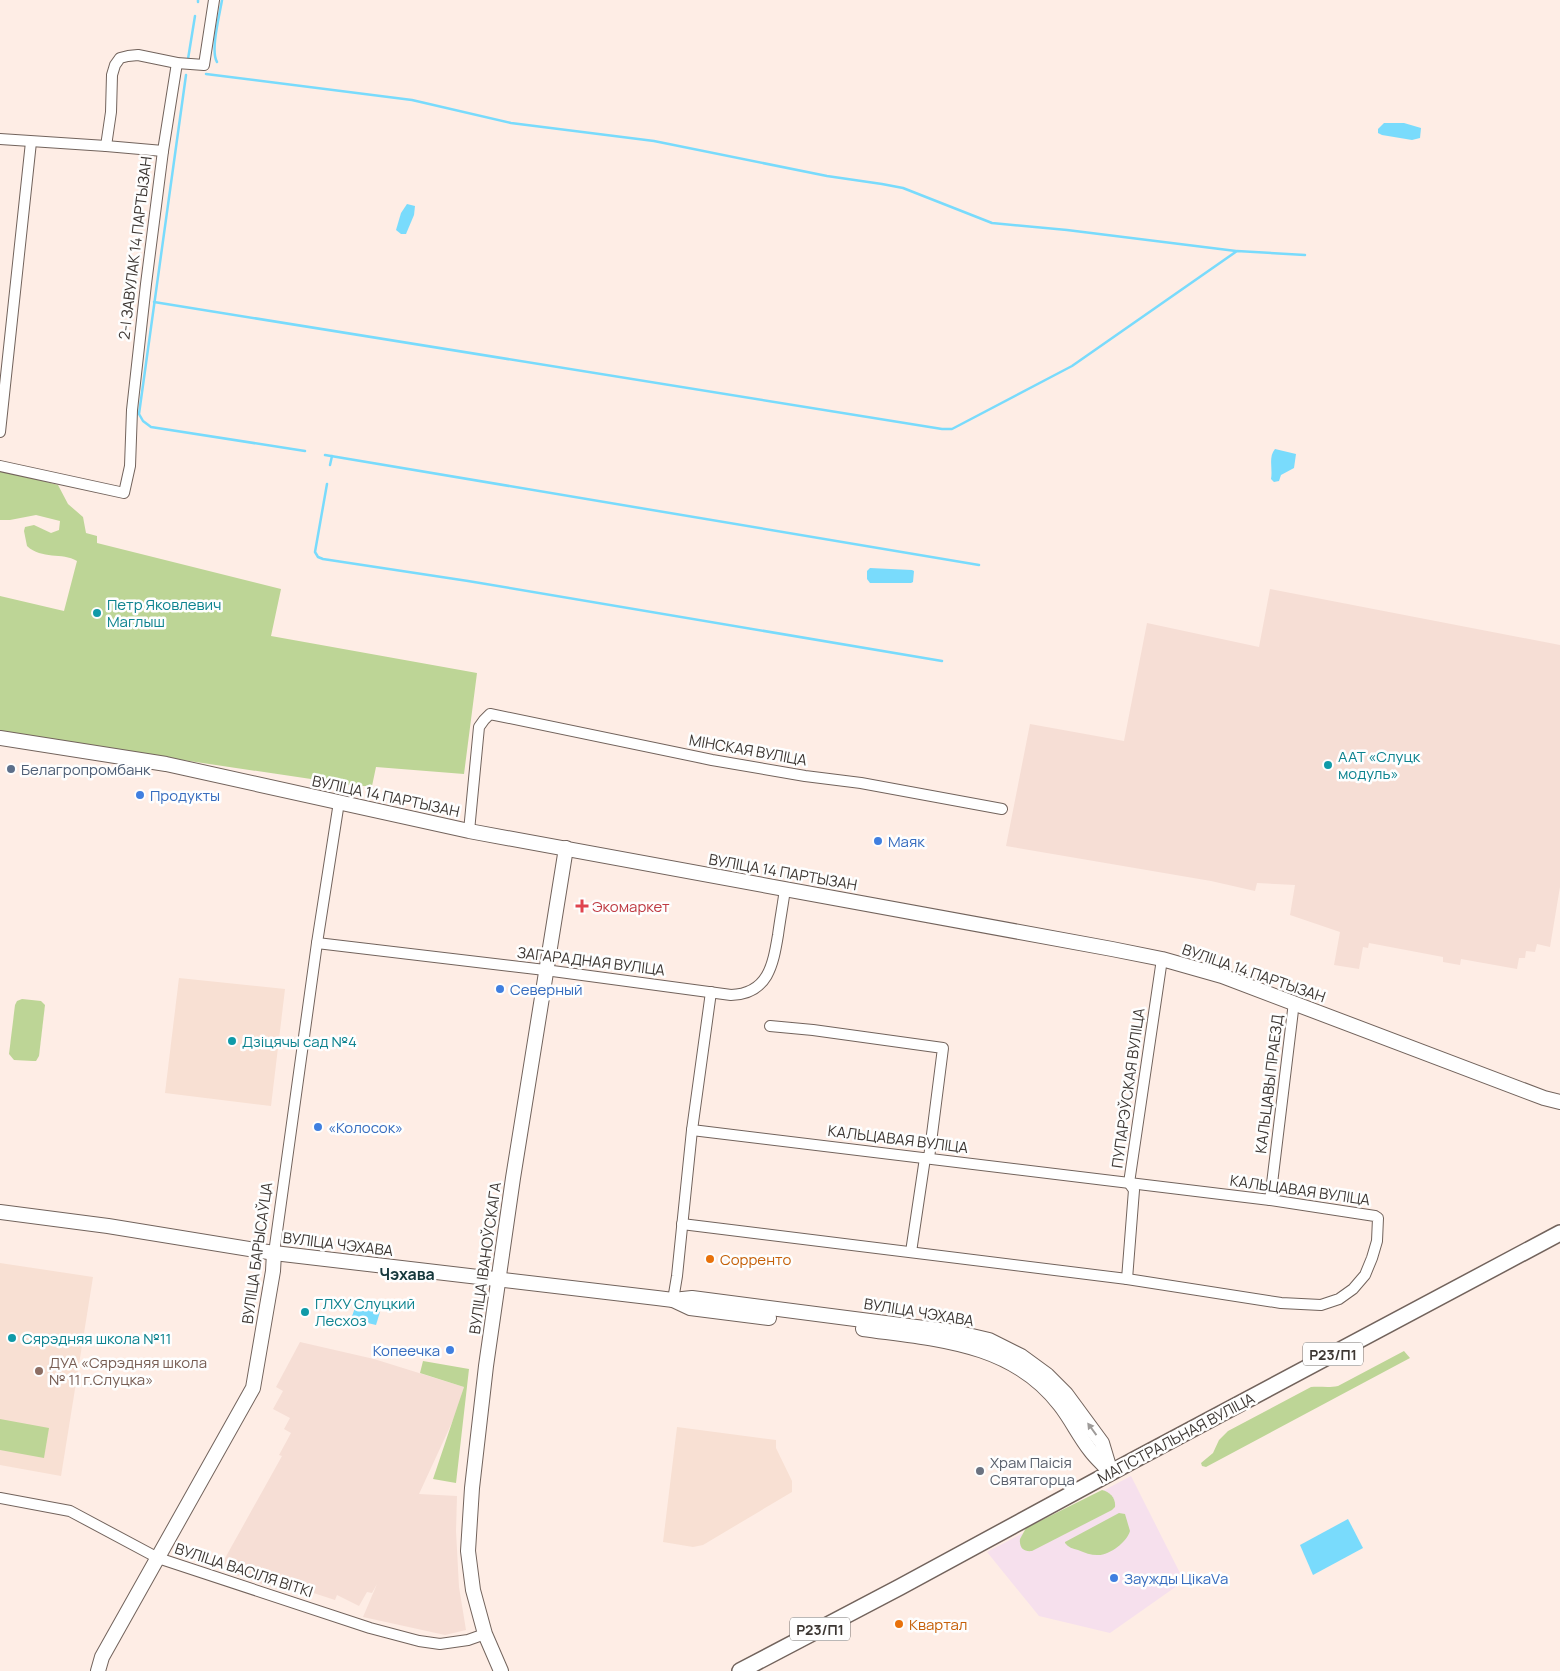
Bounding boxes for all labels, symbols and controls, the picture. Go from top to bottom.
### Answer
street label: 2-І ЗАВУЛАК 14 ПАРТЫЗАН [113,155,157,341]
place label: Петр Яковлевич Маглыш [107,594,221,632]
marker: Петр Яковлевич Маглыш [91,607,103,619]
street label: МІНСКАЯ ВУЛІЦА [687,729,809,771]
place label: ААТ «Слуцк модуль» [1338,746,1421,784]
place label: Белагропромбанк [21,759,151,780]
marker: ААТ «Слуцк модуль» [1322,759,1334,771]
marker: Белагропромбанк [5,763,17,775]
street label: ВУЛІЦА 14 ПАРТЫЗАН [310,770,462,822]
place label: Продукты [150,785,220,806]
marker: Продукты [134,789,146,801]
place label: Маяк [888,831,925,852]
marker: Маяк [872,835,884,847]
street label: ВУЛІЦА 14 ПАРТЫЗАН [707,849,859,895]
place label: Экомаркет [592,896,670,917]
marker: Экомаркет [576,900,588,912]
street label: ВУЛІЦА 14 ПАРТЫЗАН [1179,939,1329,1007]
street label: ЗАГАРАДНАЯ ВУЛІЦА [516,941,667,981]
place label: Северный [510,979,583,1000]
marker: Северный [494,983,506,995]
street label: ПУПАРЭЎСКАЯ ВУЛІЦА [1106,1006,1150,1169]
street label: КАЛЬЦАВЫ ПРАЕЗД [1250,1013,1288,1155]
place label: Дзіцячы сад №4 [242,1031,357,1052]
marker: Дзіцячы сад №4 [226,1035,238,1047]
place label: «Колосок» [328,1117,403,1138]
street label: КАЛЬЦАВАЯ ВУЛІЦА [827,1120,970,1158]
marker: «Колосок» [312,1121,324,1133]
street label: КАЛЬЦАВАЯ ВУЛІЦА [1229,1170,1372,1210]
street label: ВУЛІЦА БАРЫСАЎЦА [237,1180,277,1325]
street label: ВУЛІЦА ІВАНОЎСКАГА [464,1180,506,1335]
street label: ВУЛІЦА ЧЭХАВА [282,1227,395,1261]
place label: Сорренто [720,1249,791,1270]
marker: Сорренто [704,1253,716,1265]
district label: Чэхава [379,1263,435,1285]
place label: ГЛХУ Слуцкий Лесхоз [315,1293,415,1331]
street label: ВУЛІЦА ЧЭХАВА [863,1293,976,1331]
marker: ГЛХУ Слуцкий Лесхоз [299,1306,311,1318]
place label: Сярэдняя школа №11 [22,1328,171,1349]
marker: Сярэдняя школа №11 [6,1332,18,1344]
place label: Копеечка [373,1340,440,1361]
road number: Р23/П1 [1303,1342,1363,1366]
marker: Копеечка [444,1344,456,1356]
place label: ДУА «Сярэдняя школа № 11 г.Слуцка» [49,1352,207,1390]
marker: ДУА «Сярэдняя школа № 11 г.Слуцка» [33,1365,45,1377]
street label: МАГІСТРАЛЬНАЯ ВУЛІЦА [1094,1387,1259,1488]
one-way arrow [1086,1423,1097,1436]
place label: Храм Паісія Святагорца [990,1452,1075,1490]
marker: Храм Паісія Святагорца [974,1465,986,1477]
street label: ВУЛІЦА ВАСІЛЯ ВІТКІ [172,1538,316,1602]
place label: Заужды ЦікаVа [1124,1568,1228,1589]
marker: Заужды ЦікаVа [1108,1572,1120,1584]
place label: Квартал [909,1614,967,1635]
road number: Р23/П1 [790,1618,850,1640]
marker: Квартал [893,1618,905,1630]

